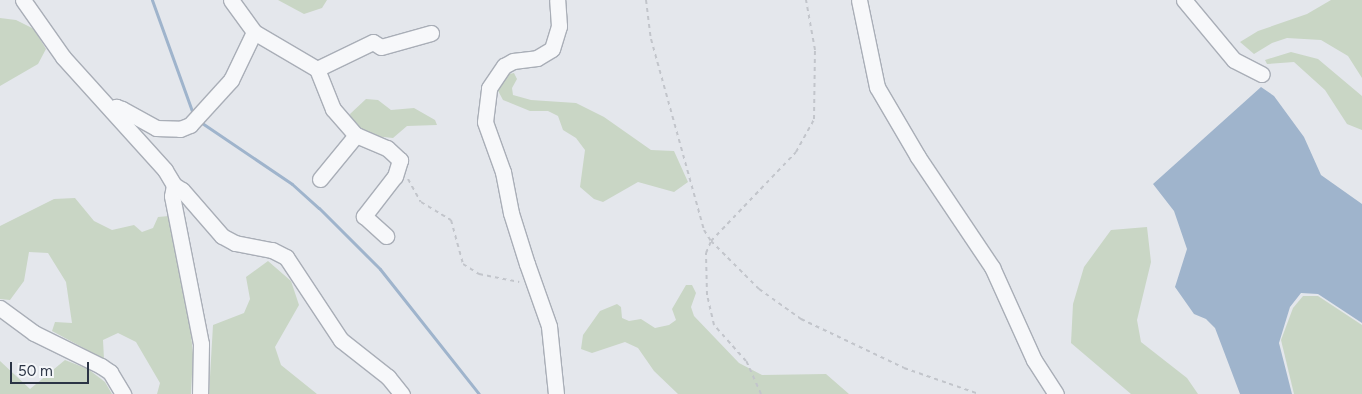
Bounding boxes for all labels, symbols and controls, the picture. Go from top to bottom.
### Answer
scale bar [12,352,91,384]
text: 50 m [18,362,53,380]

